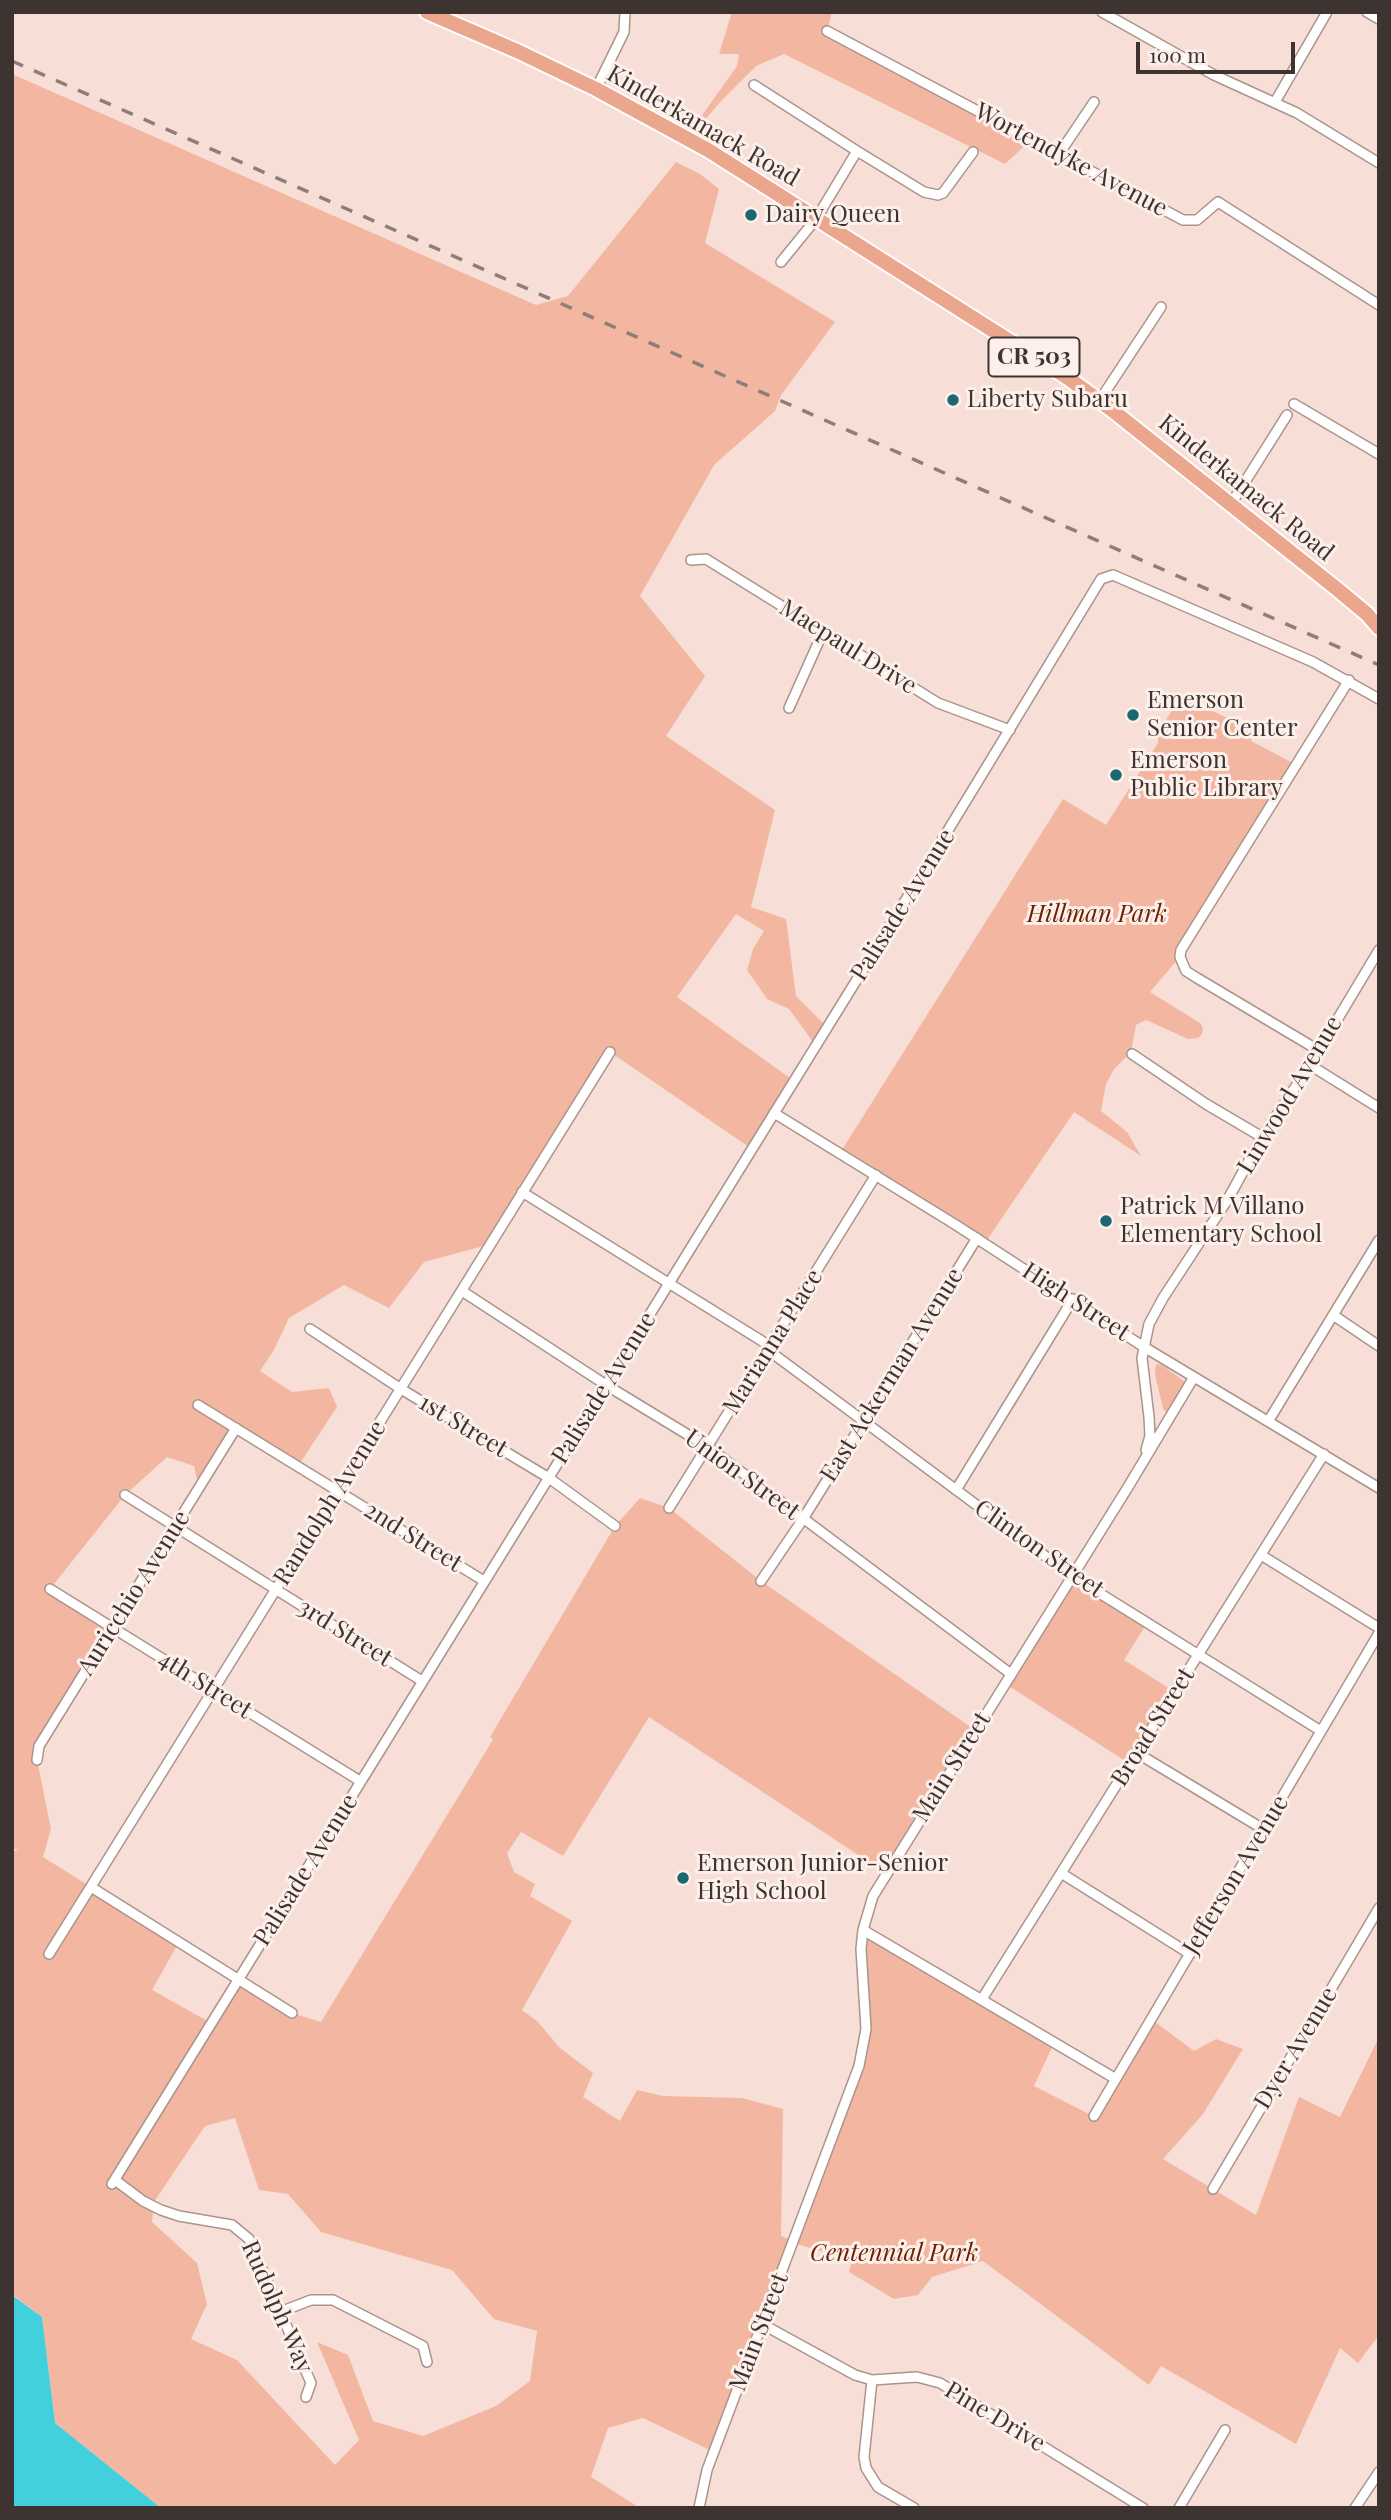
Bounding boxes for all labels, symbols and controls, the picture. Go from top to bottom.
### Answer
scale bar [1139,28,1298,72]
text: 100 m [1149,40,1206,68]
street label: Kinderkamack Road [602,59,804,193]
street label: Wortendyke Avenue [970,97,1172,223]
place label: Dairy Queen [765,201,900,229]
marker: Dairy Queen [743,207,759,223]
road number: CR 503 [988,338,1080,376]
place label: Liberty Subaru [967,386,1128,414]
marker: Liberty Subaru [945,392,961,408]
street label: Kinderkamack Road [1153,409,1339,567]
street label: Maepaul Drive [774,593,922,701]
place label: Emerson Senior Center [1147,687,1298,743]
marker: Emerson Senior Center [1125,707,1141,723]
place label: Emerson Public Library [1130,747,1283,803]
marker: Emerson Public Library [1108,767,1124,783]
street label: Palisade Avenue [845,824,961,986]
park label: Hillman Park [1027,901,1167,929]
street label: Linwood Avenue [1232,1011,1348,1179]
place label: Patrick M Villano Elementary School [1120,1193,1322,1249]
marker: Patrick M Villano Elementary School [1098,1213,1114,1229]
street label: High Street [1017,1257,1135,1347]
street label: East Ackerman Avenue [814,1263,970,1487]
street label: Marianna Place [717,1264,829,1420]
street label: Palisade Avenue [546,1307,662,1469]
street label: 1st Street [413,1388,513,1464]
street label: Randolph Avenue [268,1415,392,1591]
street label: Union Street [679,1424,805,1526]
street label: Clinton Street [969,1494,1109,1604]
street label: 2nd Street [359,1496,467,1578]
street label: Auricchio Avenue [72,1505,196,1681]
street label: 3rd Street [293,1593,397,1673]
street label: 4th Street [153,1645,257,1725]
street label: Broad Street [1105,1662,1201,1792]
street label: Main Street [907,1707,997,1827]
street label: Palisade Avenue [248,1789,364,1951]
street label: Jefferson Avenue [1177,1790,1295,1960]
place label: Emerson Junior-Senior High School [697,1850,948,1906]
marker: Emerson Junior-Senior High School [675,1870,691,1886]
street label: Dyer Avenue [1248,1982,1344,2114]
street label: Rudolph Way [235,2236,319,2378]
park label: Centennial Park [810,2240,978,2268]
street label: Main Street [723,2269,795,2395]
street label: Pine Drive [939,2376,1051,2458]

